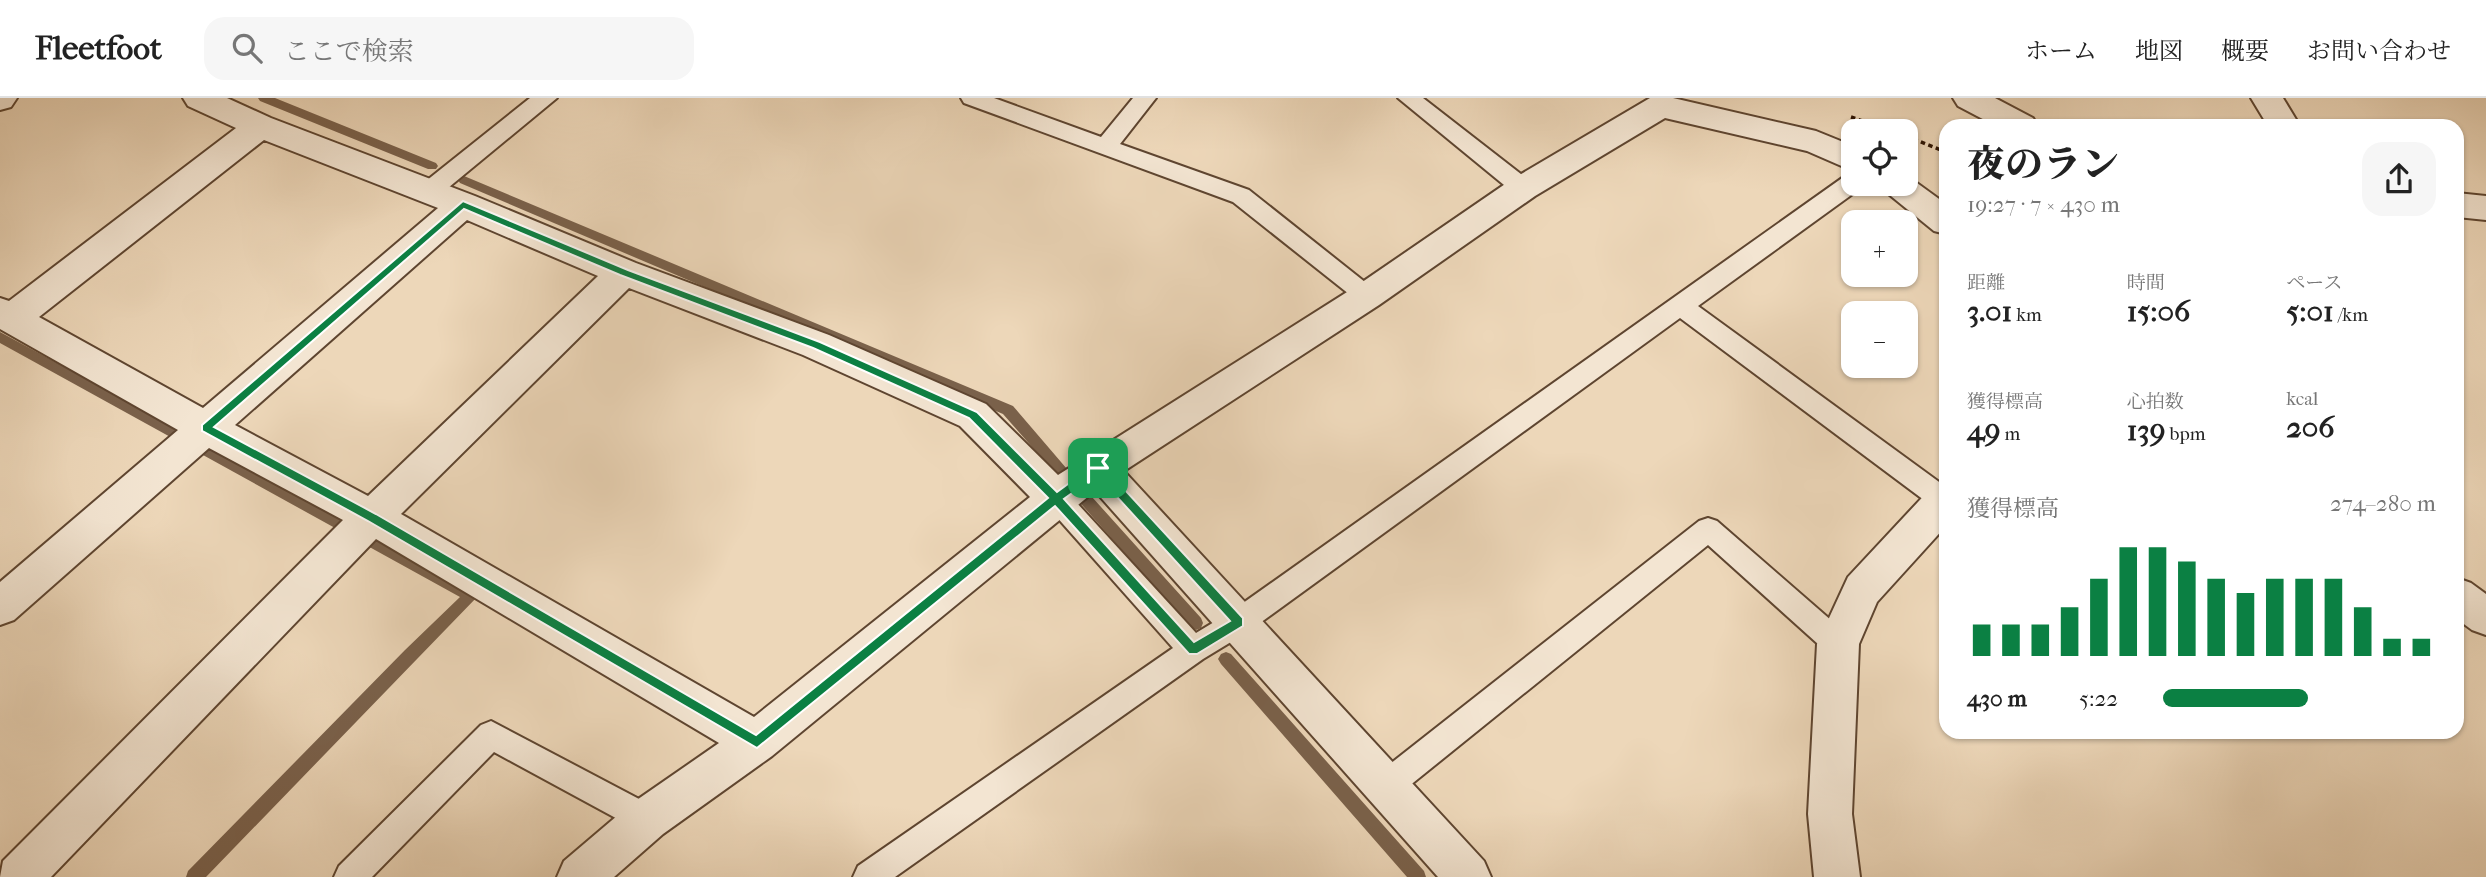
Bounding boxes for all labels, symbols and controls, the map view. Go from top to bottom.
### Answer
search box [204,17,694,80]
text: Fleetfoot [35,29,162,68]
icon: search [228,29,266,67]
text: ここで検索 [284,36,414,67]
text: ホーム [2025,37,2097,65]
text: 地図 [2135,37,2183,65]
text: 概要 [2221,37,2269,65]
text: お問い合わせ [2307,37,2451,65]
map controls [1841,119,1918,378]
button: locate [1841,119,1918,196]
text: 夜のラン [1967,142,2119,187]
button: share [2362,142,2436,216]
text: 19:27 · 7 × 430 m [1967,191,2120,218]
button: + [1841,210,1918,287]
text: 距離 [1967,272,2005,294]
text: 時間 [2127,272,2165,294]
text: ペース [2286,272,2342,294]
text: 3.01 [1967,294,2012,329]
text: 15:06 [2127,294,2190,329]
text: 5:01 [2286,294,2334,329]
button: − [1841,301,1918,378]
text: km [2012,304,2042,326]
text: /km [2334,304,2368,326]
text: kcal [2286,388,2318,410]
text: 獲得標高 [1967,391,2043,413]
text: 心拍数 [2127,391,2184,413]
text: 206 [2286,410,2335,445]
text: 49 [1967,413,2000,448]
text: 139 [2127,413,2165,448]
text: m [2000,423,2020,445]
text: bpm [2165,423,2205,445]
pin [1068,438,1128,498]
icon: arrive [1079,449,1117,487]
text: 274–280 m [2330,490,2436,517]
text: 獲得標高 [1967,495,2059,522]
text: 430 m [1967,685,2027,712]
text: 5:22 [2079,685,2118,712]

